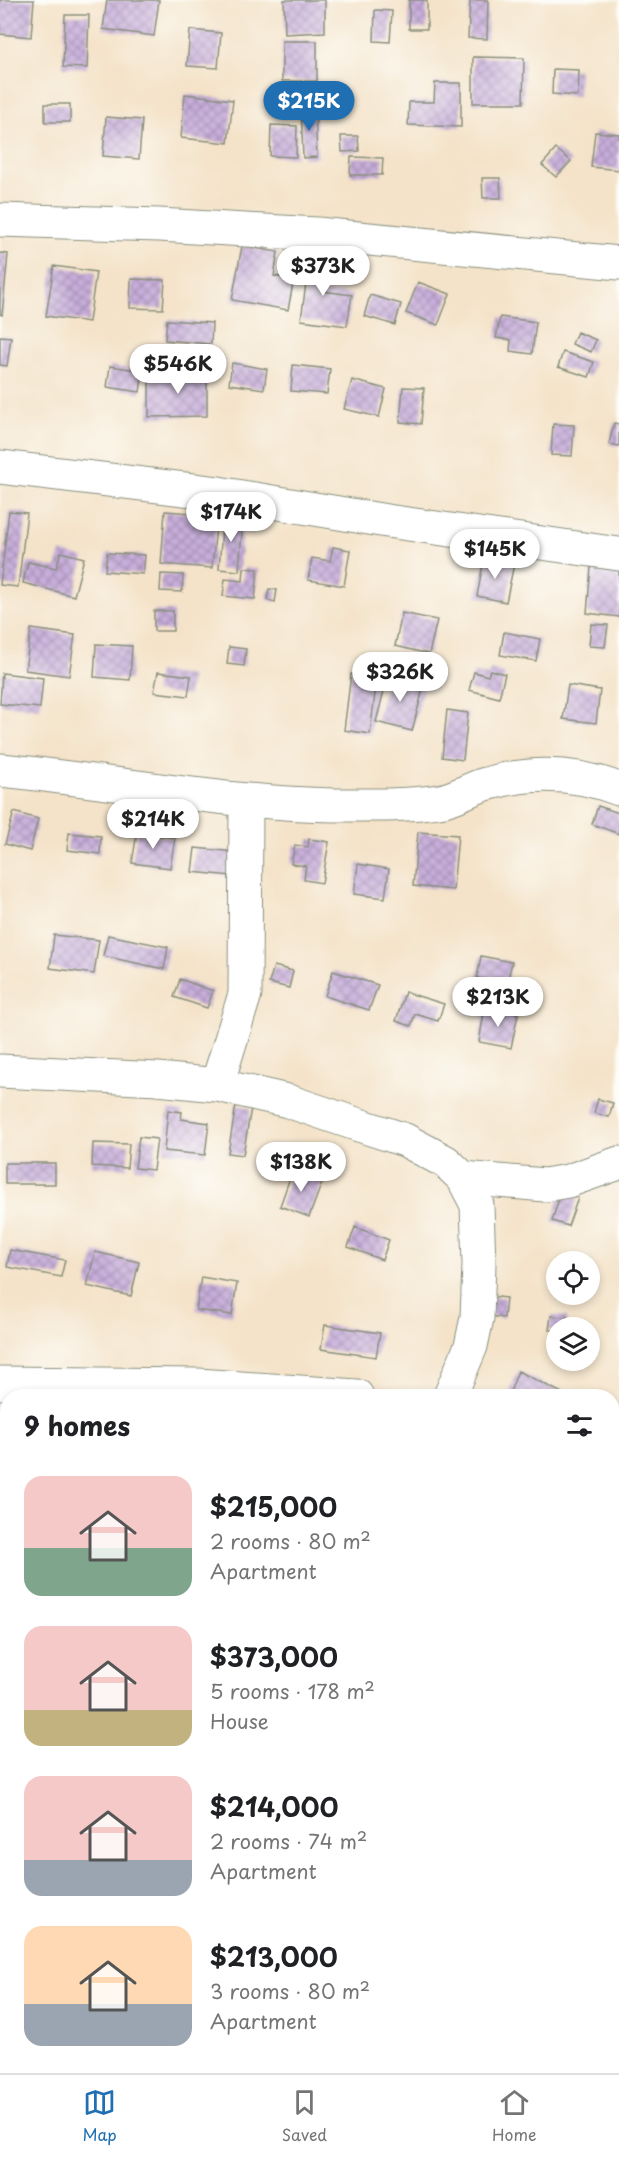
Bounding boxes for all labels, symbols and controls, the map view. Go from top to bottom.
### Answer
pin: $215K [267,81,351,132]
text: $215K [277,85,341,115]
pin: $373K [281,246,365,297]
text: $373K [291,250,355,280]
pin: $546K [136,344,220,395]
text: $546K [144,348,213,378]
pin: $174K [189,492,273,543]
text: $174K [200,496,262,526]
pin: $145K [453,529,537,580]
text: $145K [464,533,526,563]
pin: $326K [358,652,442,703]
text: $326K [366,656,434,686]
pin: $214K [111,799,195,850]
text: $214K [121,803,185,833]
pin: $213K [456,977,540,1028]
text: $213K [466,981,530,1011]
pin: $138K [259,1142,343,1193]
text: $138K [270,1146,332,1176]
map controls [546,1251,600,1371]
button: locate [546,1251,600,1305]
button: layers [546,1317,600,1371]
text: 9 homes [24,1406,130,1445]
icon: filters [563,1409,596,1442]
text: $215,000 [210,1487,337,1526]
icon: home [72,1500,144,1572]
text: 2 rooms · 80 m² [210,1526,371,1556]
text: Apartment [210,1556,317,1586]
text: $373,000 [210,1637,338,1676]
icon: home [72,1650,144,1722]
text: 5 rooms · 178 m² [210,1676,375,1706]
text: House [210,1706,269,1736]
text: $214,000 [210,1787,338,1826]
icon: home [72,1800,144,1872]
text: 2 rooms · 74 m² [210,1826,367,1856]
text: Apartment [210,1856,317,1886]
text: $213,000 [210,1937,338,1976]
icon: home [72,1950,144,2022]
text: 3 rooms · 80 m² [210,1976,370,2006]
text: Apartment [210,2006,317,2036]
tab: Map [82,2086,117,2146]
tab: Saved [282,2086,327,2146]
tab: Home [492,2086,537,2146]

